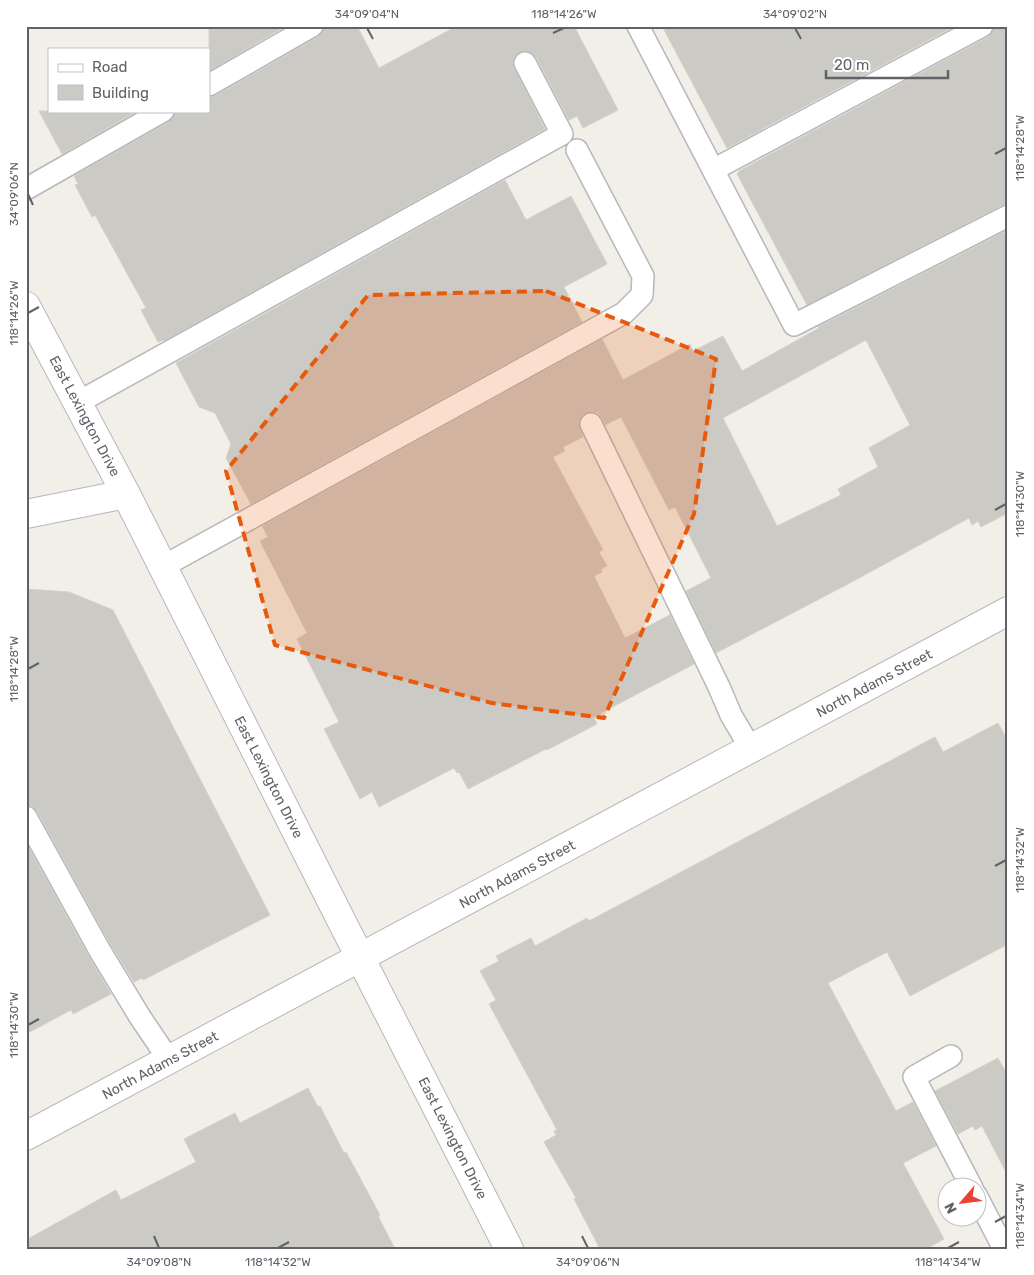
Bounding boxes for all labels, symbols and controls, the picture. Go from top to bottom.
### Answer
text: 34°09'04"N [335,7,399,21]
text: 118°14'26"W [531,7,597,21]
text: 34°09'02"N [763,7,827,21]
legend [48,48,210,112]
scale bar [826,48,949,80]
text: 20 m [834,56,869,74]
text: Road [92,58,128,76]
text: Building [92,84,149,102]
text: 118°14'28"W [1013,114,1027,181]
text: 34°09'06"N [7,162,21,226]
text: 118°14'26"W [7,280,21,346]
street label: East Lexington Drive [45,353,124,480]
text: 118°14'30"W [1013,470,1027,537]
text: 118°14'28"W [7,635,21,702]
street label: North Adams Street [813,645,936,721]
street label: East Lexington Drive [230,713,307,841]
text: 118°14'32"W [1013,827,1027,893]
street label: North Adams Street [456,836,579,912]
text: 118°14'30"W [7,991,21,1058]
street label: North Adams Street [99,1027,222,1103]
street label: East Lexington Drive [414,1074,491,1202]
north arrow [936,1178,986,1228]
text: 118°14'34"W [1013,1183,1027,1249]
text: N [941,1199,961,1216]
text: 34°09'08"N [127,1255,191,1269]
text: 118°14'32"W [245,1255,311,1269]
text: 34°09'06"N [556,1255,620,1269]
text: 118°14'34"W [915,1255,981,1269]

